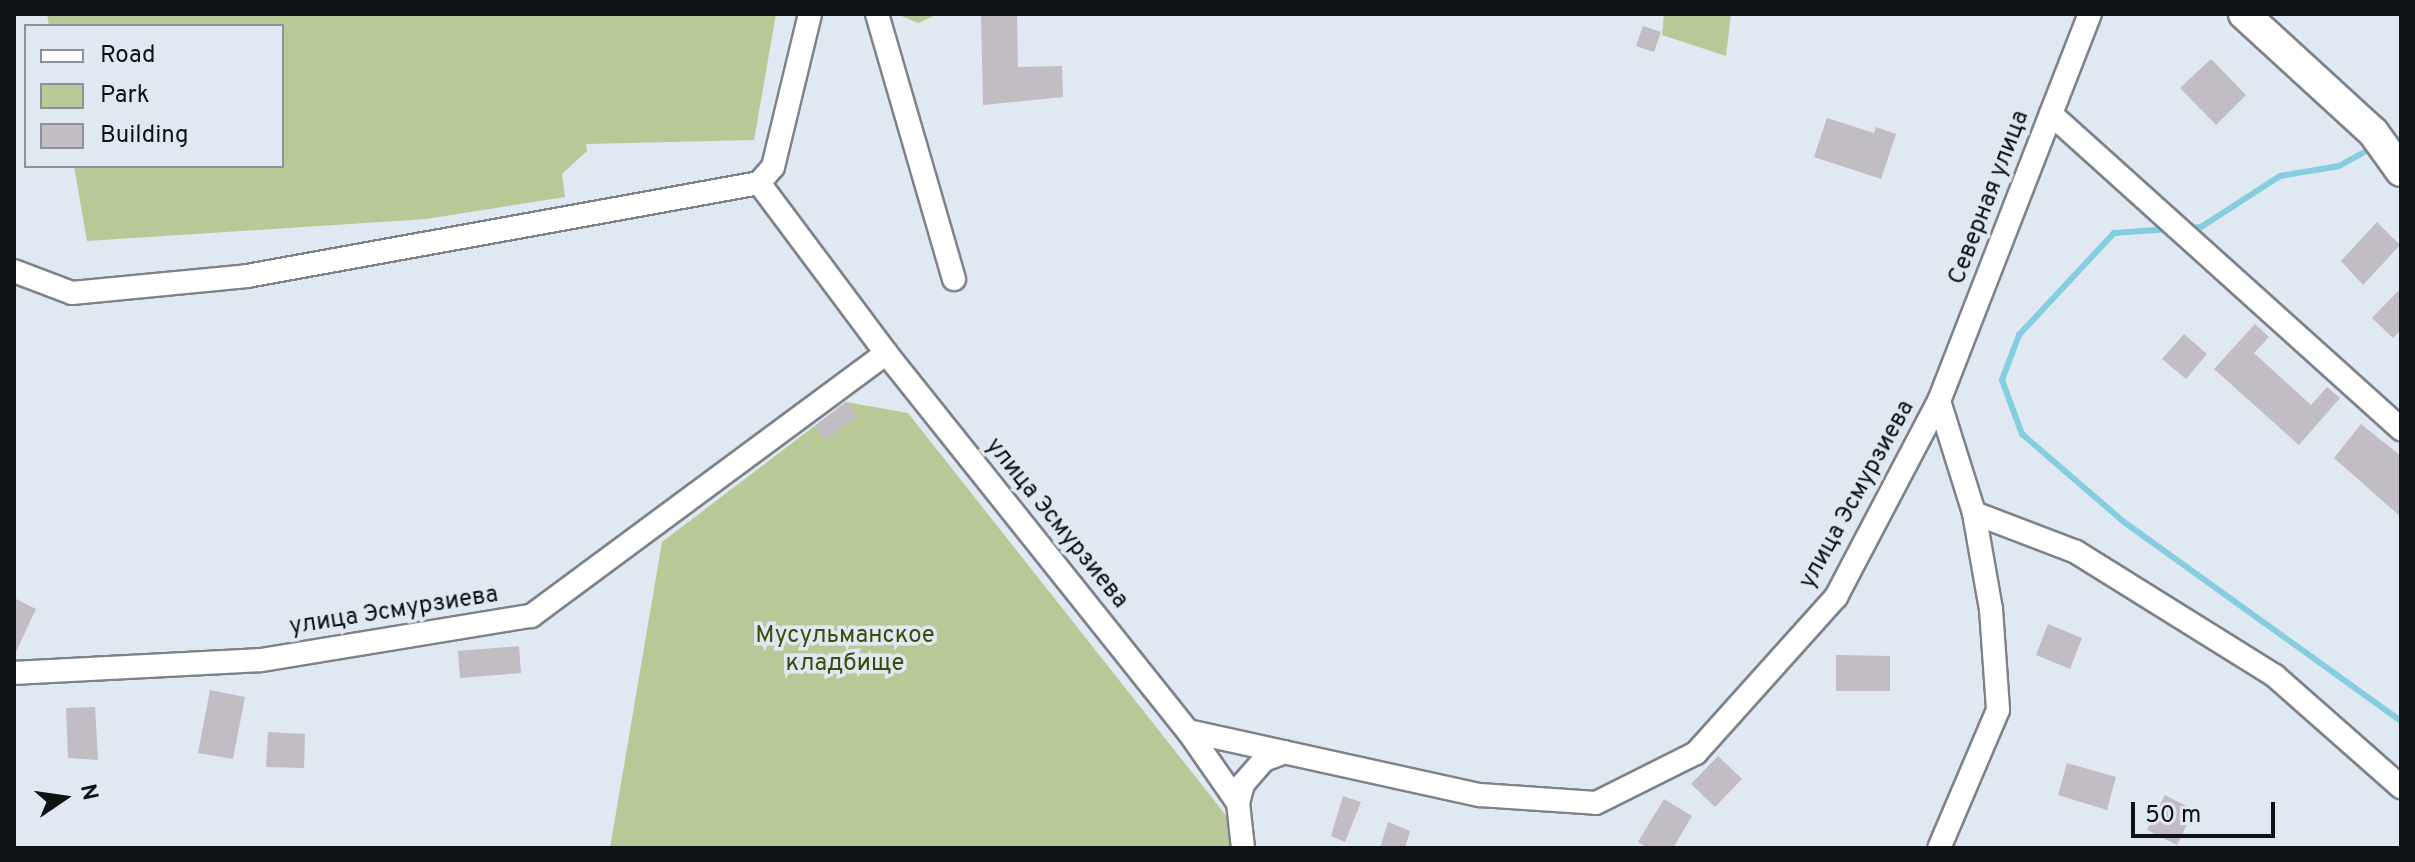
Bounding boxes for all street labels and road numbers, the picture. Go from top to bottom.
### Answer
street label: Северная улица [1944,107,2036,289]
street label: улица Эсмурзиева [1794,396,1922,594]
street label: улица Эсмурзиева [978,433,1134,615]
street label: улица Эсмурзиева [288,581,500,643]

